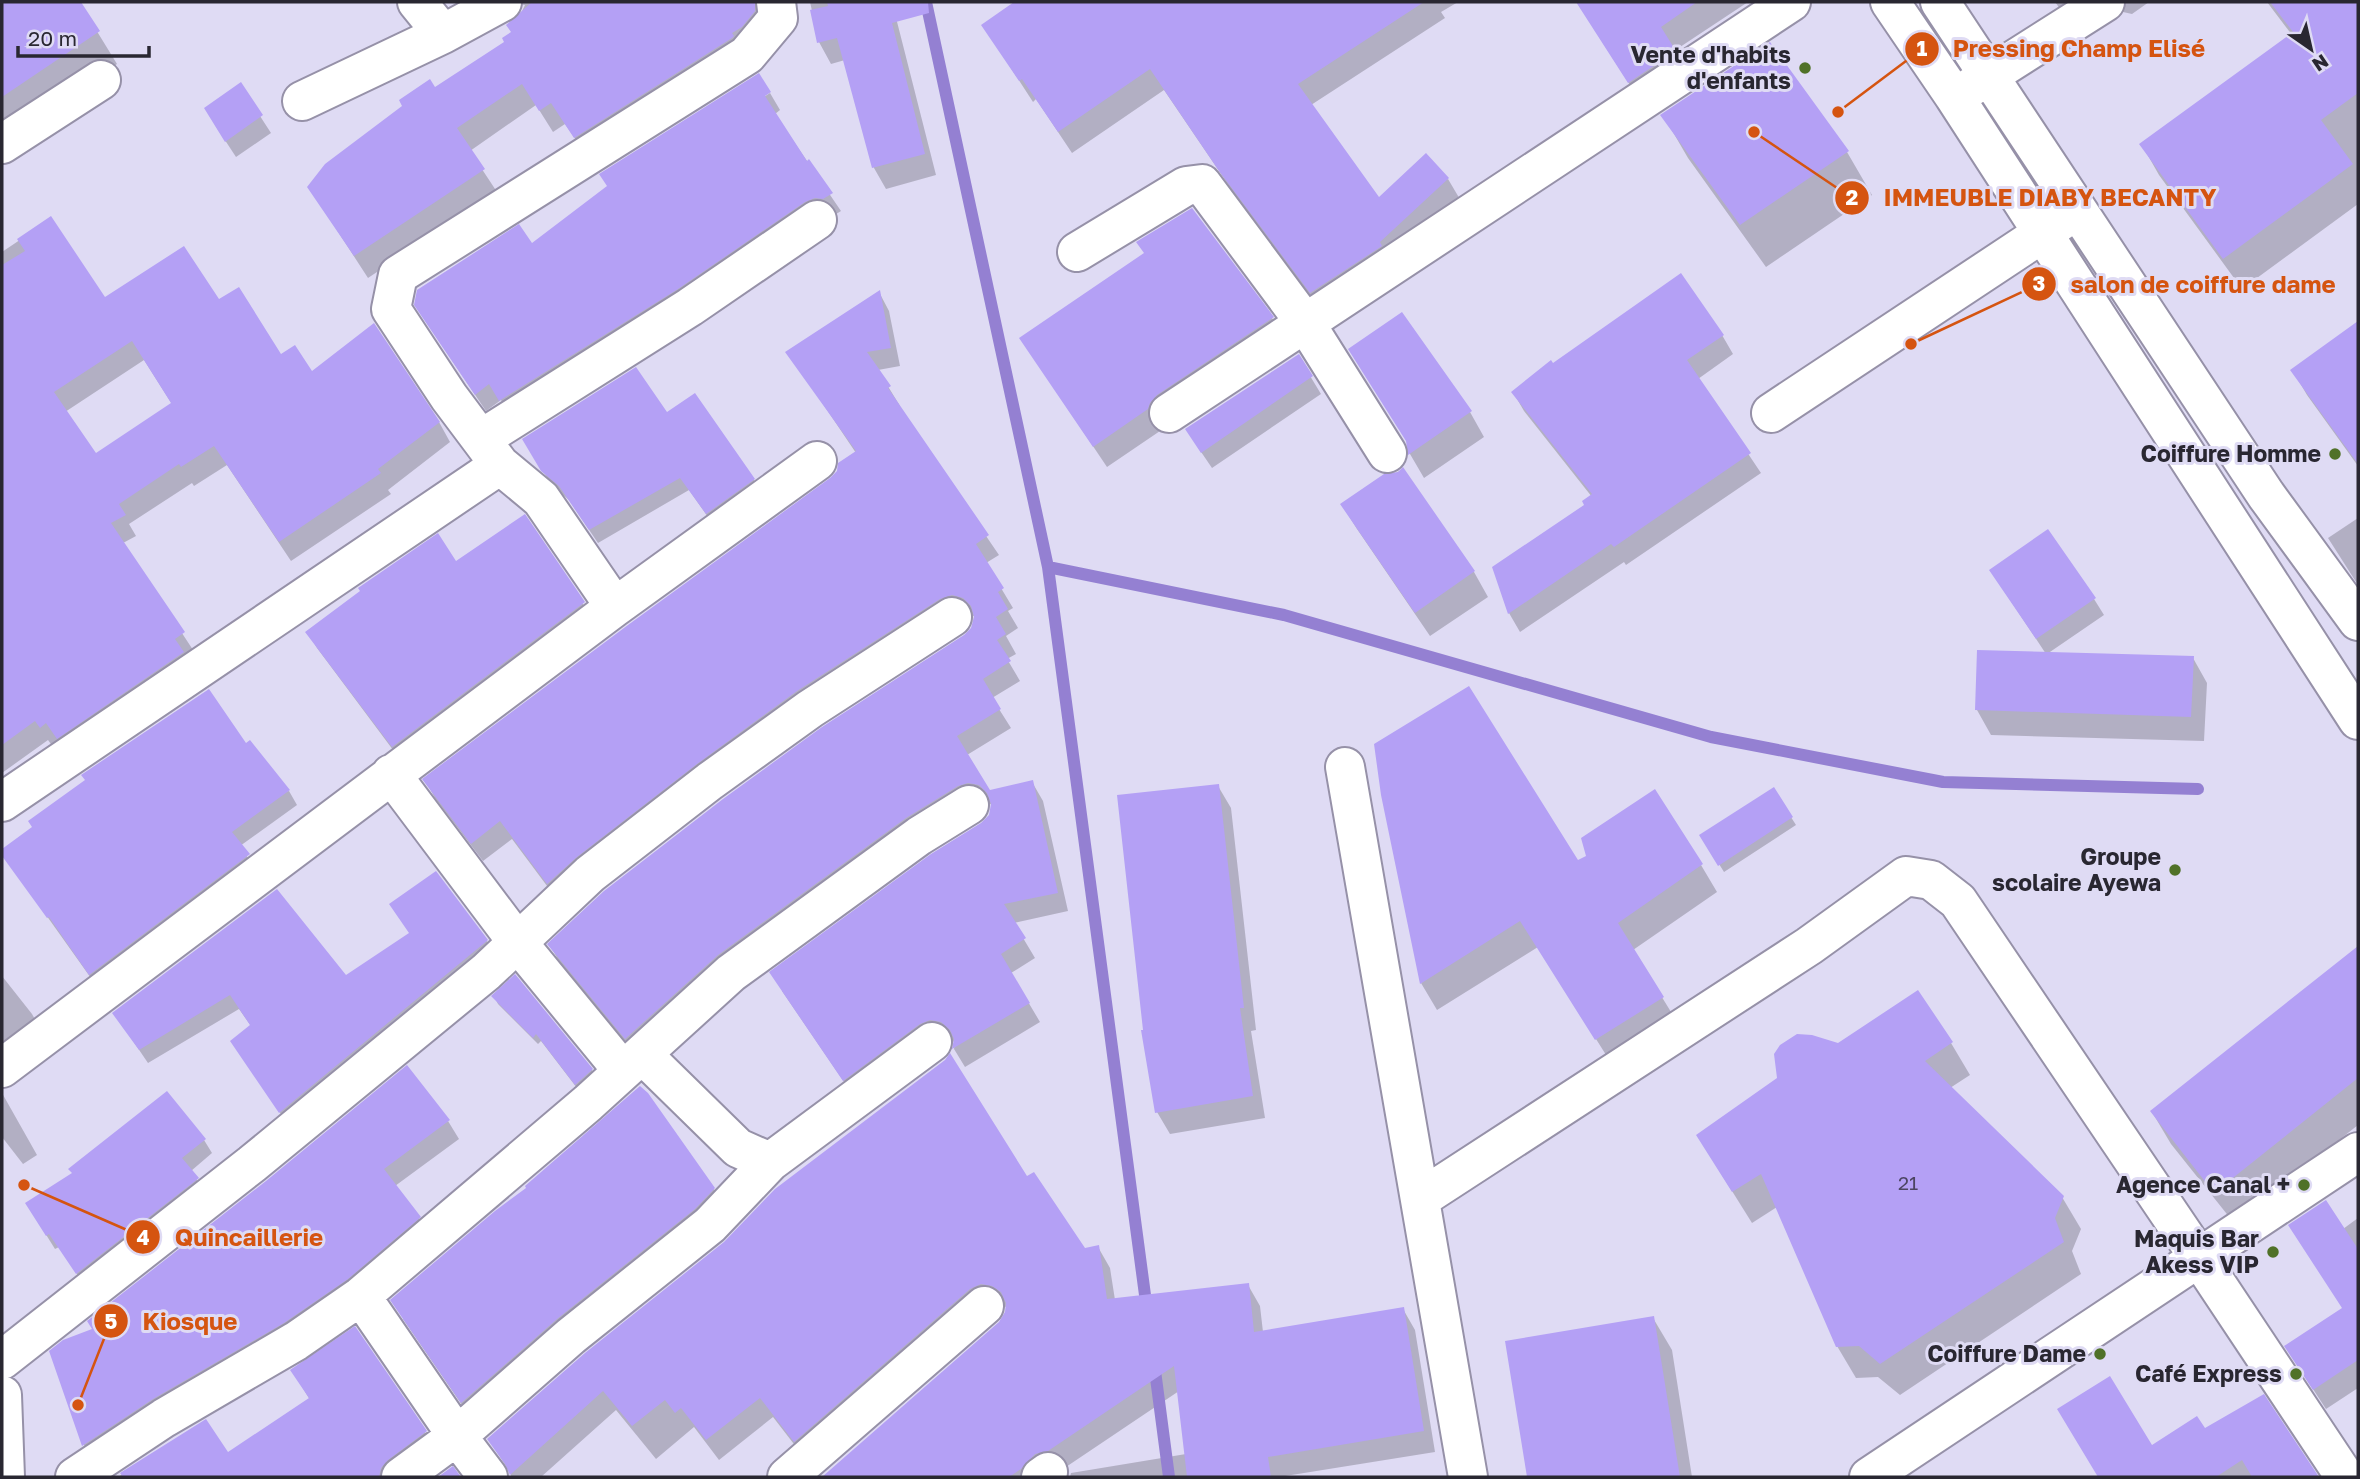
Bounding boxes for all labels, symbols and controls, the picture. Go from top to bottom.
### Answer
scale bar [18,14,149,58]
north arrow [2276,14,2346,84]
text: 20 m [28,25,77,51]
callout: Pressing Champ Elisé [1904,26,2220,71]
text: Pressing Champ Elisé [1953,33,2205,62]
text: 1 [1917,35,1928,61]
place label: Vente d'habits d'enfants [1631,40,1791,94]
text: N [2308,50,2333,77]
marker: Vente d'habits d'enfants [1797,60,1813,76]
callout: IMMEUBLE DIABY BECANTY [1835,176,2231,221]
text: IMMEUBLE DIABY BECANTY [1884,182,2217,211]
text: 2 [1846,184,1859,210]
callout: salon de coiffure dame [2022,262,2350,307]
text: salon de coiffure dame [2070,269,2336,298]
text: 3 [2033,270,2045,296]
place label: Coiffure Homme [2141,439,2321,467]
marker: Coiffure Homme [2327,446,2343,462]
place label: Groupe scolaire Ayewa [1992,842,2161,896]
marker: Groupe scolaire Ayewa [2167,862,2183,878]
place label: Agence Canal + [2116,1170,2290,1198]
house number: 21 [1898,1171,1918,1194]
marker: Agence Canal + [2296,1177,2312,1193]
callout: Quincaillerie [126,1215,337,1260]
text: Quincaillerie [175,1222,323,1251]
text: 4 [136,1224,150,1250]
place label: Maquis Bar Akess VIP [2134,1224,2259,1278]
marker: Maquis Bar Akess VIP [2265,1244,2281,1260]
callout: Kiosque [94,1299,252,1344]
text: Kiosque [142,1306,238,1335]
text: 5 [105,1308,118,1334]
place label: Coiffure Dame [1927,1339,2086,1367]
marker: Coiffure Dame [2092,1346,2108,1362]
place label: Café Express [2135,1359,2282,1387]
marker: Café Express [2288,1366,2304,1382]

